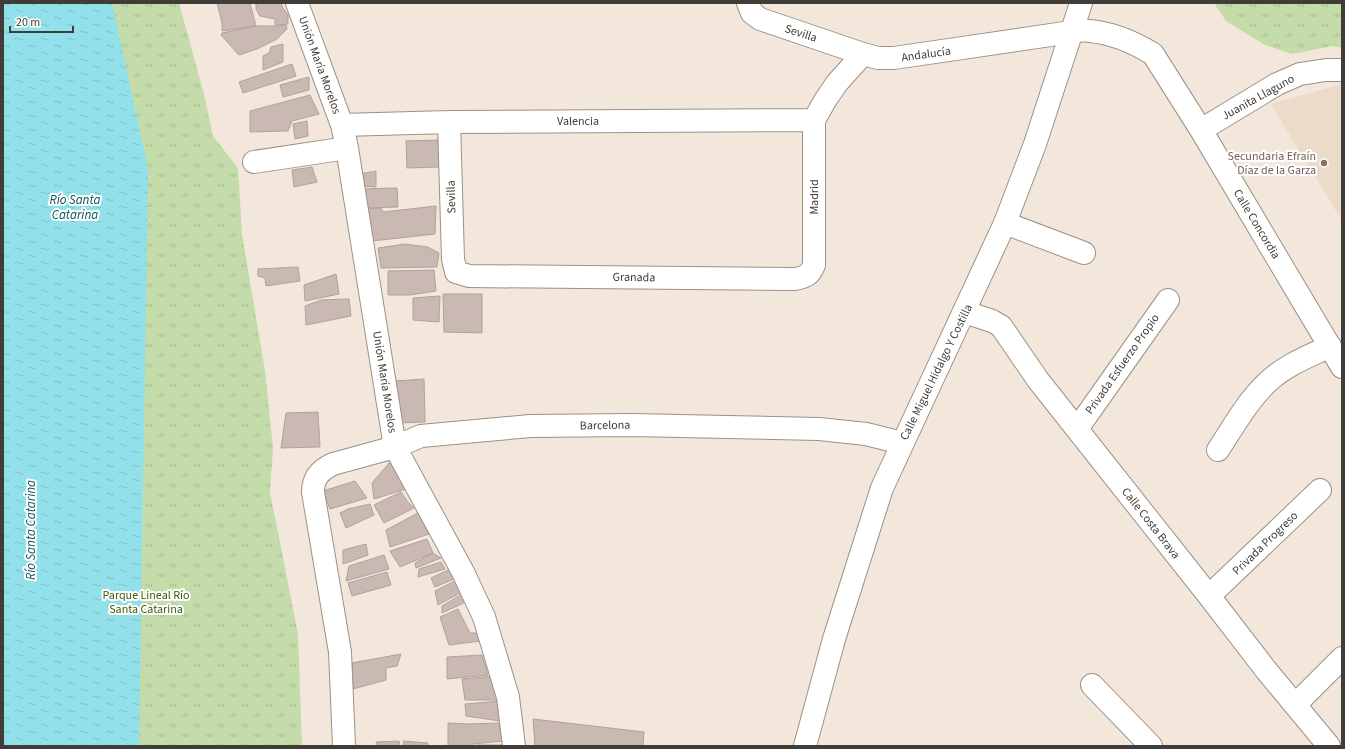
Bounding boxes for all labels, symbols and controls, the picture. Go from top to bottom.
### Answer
scale bar [10,8,73,34]
text: 20 m [16,14,40,31]
street label: Unión María Morelos [294,14,345,116]
street label: Sevilla [782,20,819,47]
street label: Andalucía [900,43,952,66]
street label: Juanita Llaguno [1219,70,1298,124]
street label: Valencia [557,113,599,130]
place label: Secundaria Efraín Díaz de la Garza [1228,148,1316,179]
marker: Secundaria Efraín Díaz de la Garza [1319,158,1329,168]
street label: Madrid [806,179,823,215]
street label: Sevilla [442,180,461,214]
street label: Calle Concordia [1229,186,1284,262]
water label: Río Santa Catarina [50,191,101,224]
street label: Granada [613,269,655,286]
street label: Calle Miguel Hidalgo Y Costilla [896,301,977,443]
street label: Privada Esfuerzo Propio [1081,311,1164,418]
street label: Unión María Morelos [368,330,401,434]
street label: Barcelona [580,417,630,434]
water label: Río Santa Catarina [22,480,40,580]
street label: Calle Costa Brava [1117,484,1184,562]
street label: Privada Progreso [1229,508,1302,579]
park label: Parque Lineal Río Santa Catarina [103,587,189,618]

